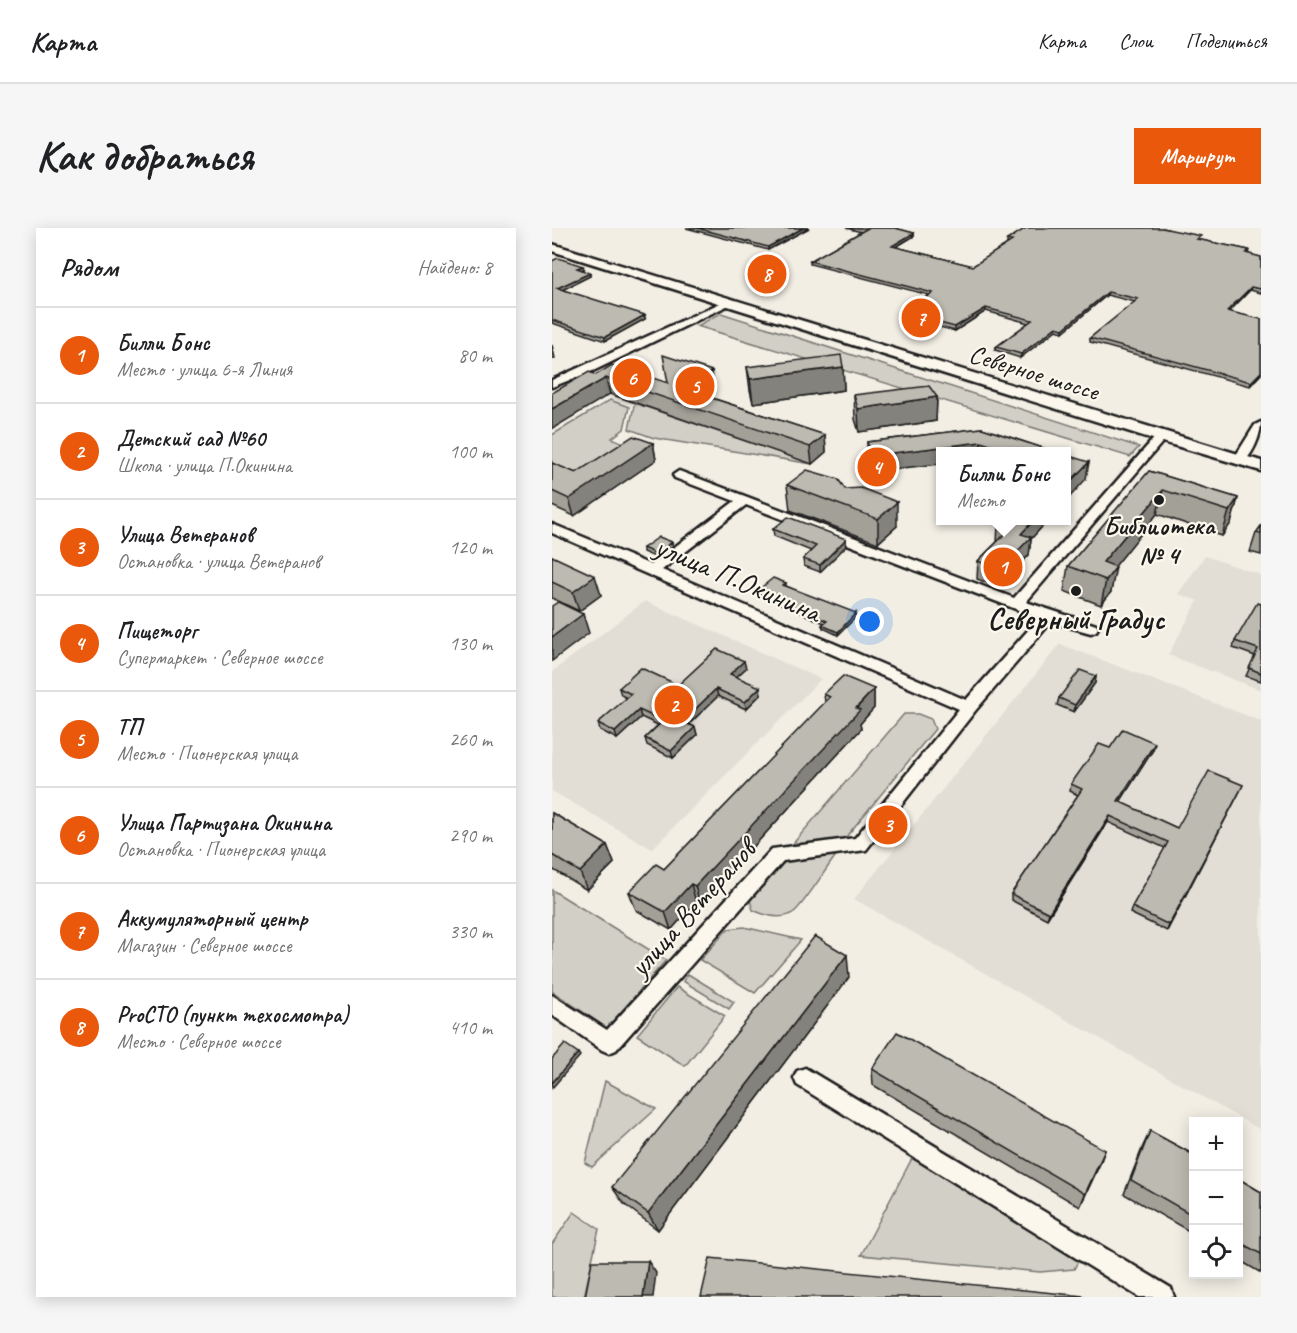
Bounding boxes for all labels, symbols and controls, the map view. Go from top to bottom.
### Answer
text: Карта [30,24,97,59]
text: Карта [1038,28,1086,54]
text: Слои [1119,28,1153,54]
text: Поделиться [1186,28,1267,54]
button: Маршрут [1134,128,1261,184]
text: Как добраться [36,130,253,183]
text: Рядом [60,251,118,284]
pin: 8 [748,252,786,296]
text: Найдено: 8 [417,255,492,280]
pin: 7 [902,296,940,340]
text: Билли Бонс [117,329,209,357]
street label: Северное шоссе [965,337,1104,408]
text: 1 [75,343,84,368]
text: 80 m [458,343,492,368]
pin: 6 [612,356,652,400]
text: Место · улица 6-я Линия [117,357,292,382]
pin: 5 [676,364,714,408]
text: Детский сад №60 [117,425,265,453]
text: 2 [75,439,84,464]
text: 100 m [449,439,492,464]
pin: 4 [858,444,896,490]
popup [936,447,1071,525]
text: Школа · улица П.Окинина [117,453,292,478]
text: Билли Бонс [957,460,1050,488]
text: Место [957,488,1005,513]
marker: Библиотека № 4 [1152,493,1166,507]
place label: Библиотека № 4 [1103,509,1216,572]
text: Улица Ветеранов [117,521,253,549]
street label: улица П.Окинина [648,526,829,632]
text: 3 [75,535,84,560]
text: 120 m [449,535,492,560]
pin: 1 [984,544,1022,590]
text: Остановка · улица Ветеранов [117,549,320,574]
marker: Северный Градус [1069,584,1083,598]
place label: Северный Градус [987,600,1165,639]
your location [855,607,884,636]
text: Пищеторг [117,617,197,645]
text: 4 [75,631,84,656]
text: 130 m [449,631,492,656]
text: Супермаркет · Северное шоссе [117,645,322,670]
pin: 2 [654,682,694,728]
text: ТП [117,713,142,741]
text: 5 [75,727,84,752]
text: 260 m [449,727,492,752]
text: Место · Пионерская улица [117,741,297,766]
pin: 3 [868,802,908,848]
text: Улица Партизана Окинина [117,809,331,837]
text: 6 [75,823,84,848]
text: 290 m [449,823,492,848]
street label: улица Ветеранов [619,827,768,986]
text: Остановка · Пионерская улица [117,837,325,862]
text: Аккумуляторный центр [117,905,307,933]
text: 7 [75,919,84,944]
text: 330 m [449,919,492,944]
text: Магазин · Северное шоссе [117,933,291,958]
text: ProСТО (пункт техосмотра) [117,1001,349,1029]
text: 8 [75,1015,84,1040]
text: 410 m [449,1015,492,1040]
text: Место · Северное шоссе [117,1029,280,1054]
map controls [1189,1117,1243,1279]
button: + [1189,1117,1243,1171]
button: − [1189,1171,1243,1225]
button: locate [1189,1225,1243,1279]

